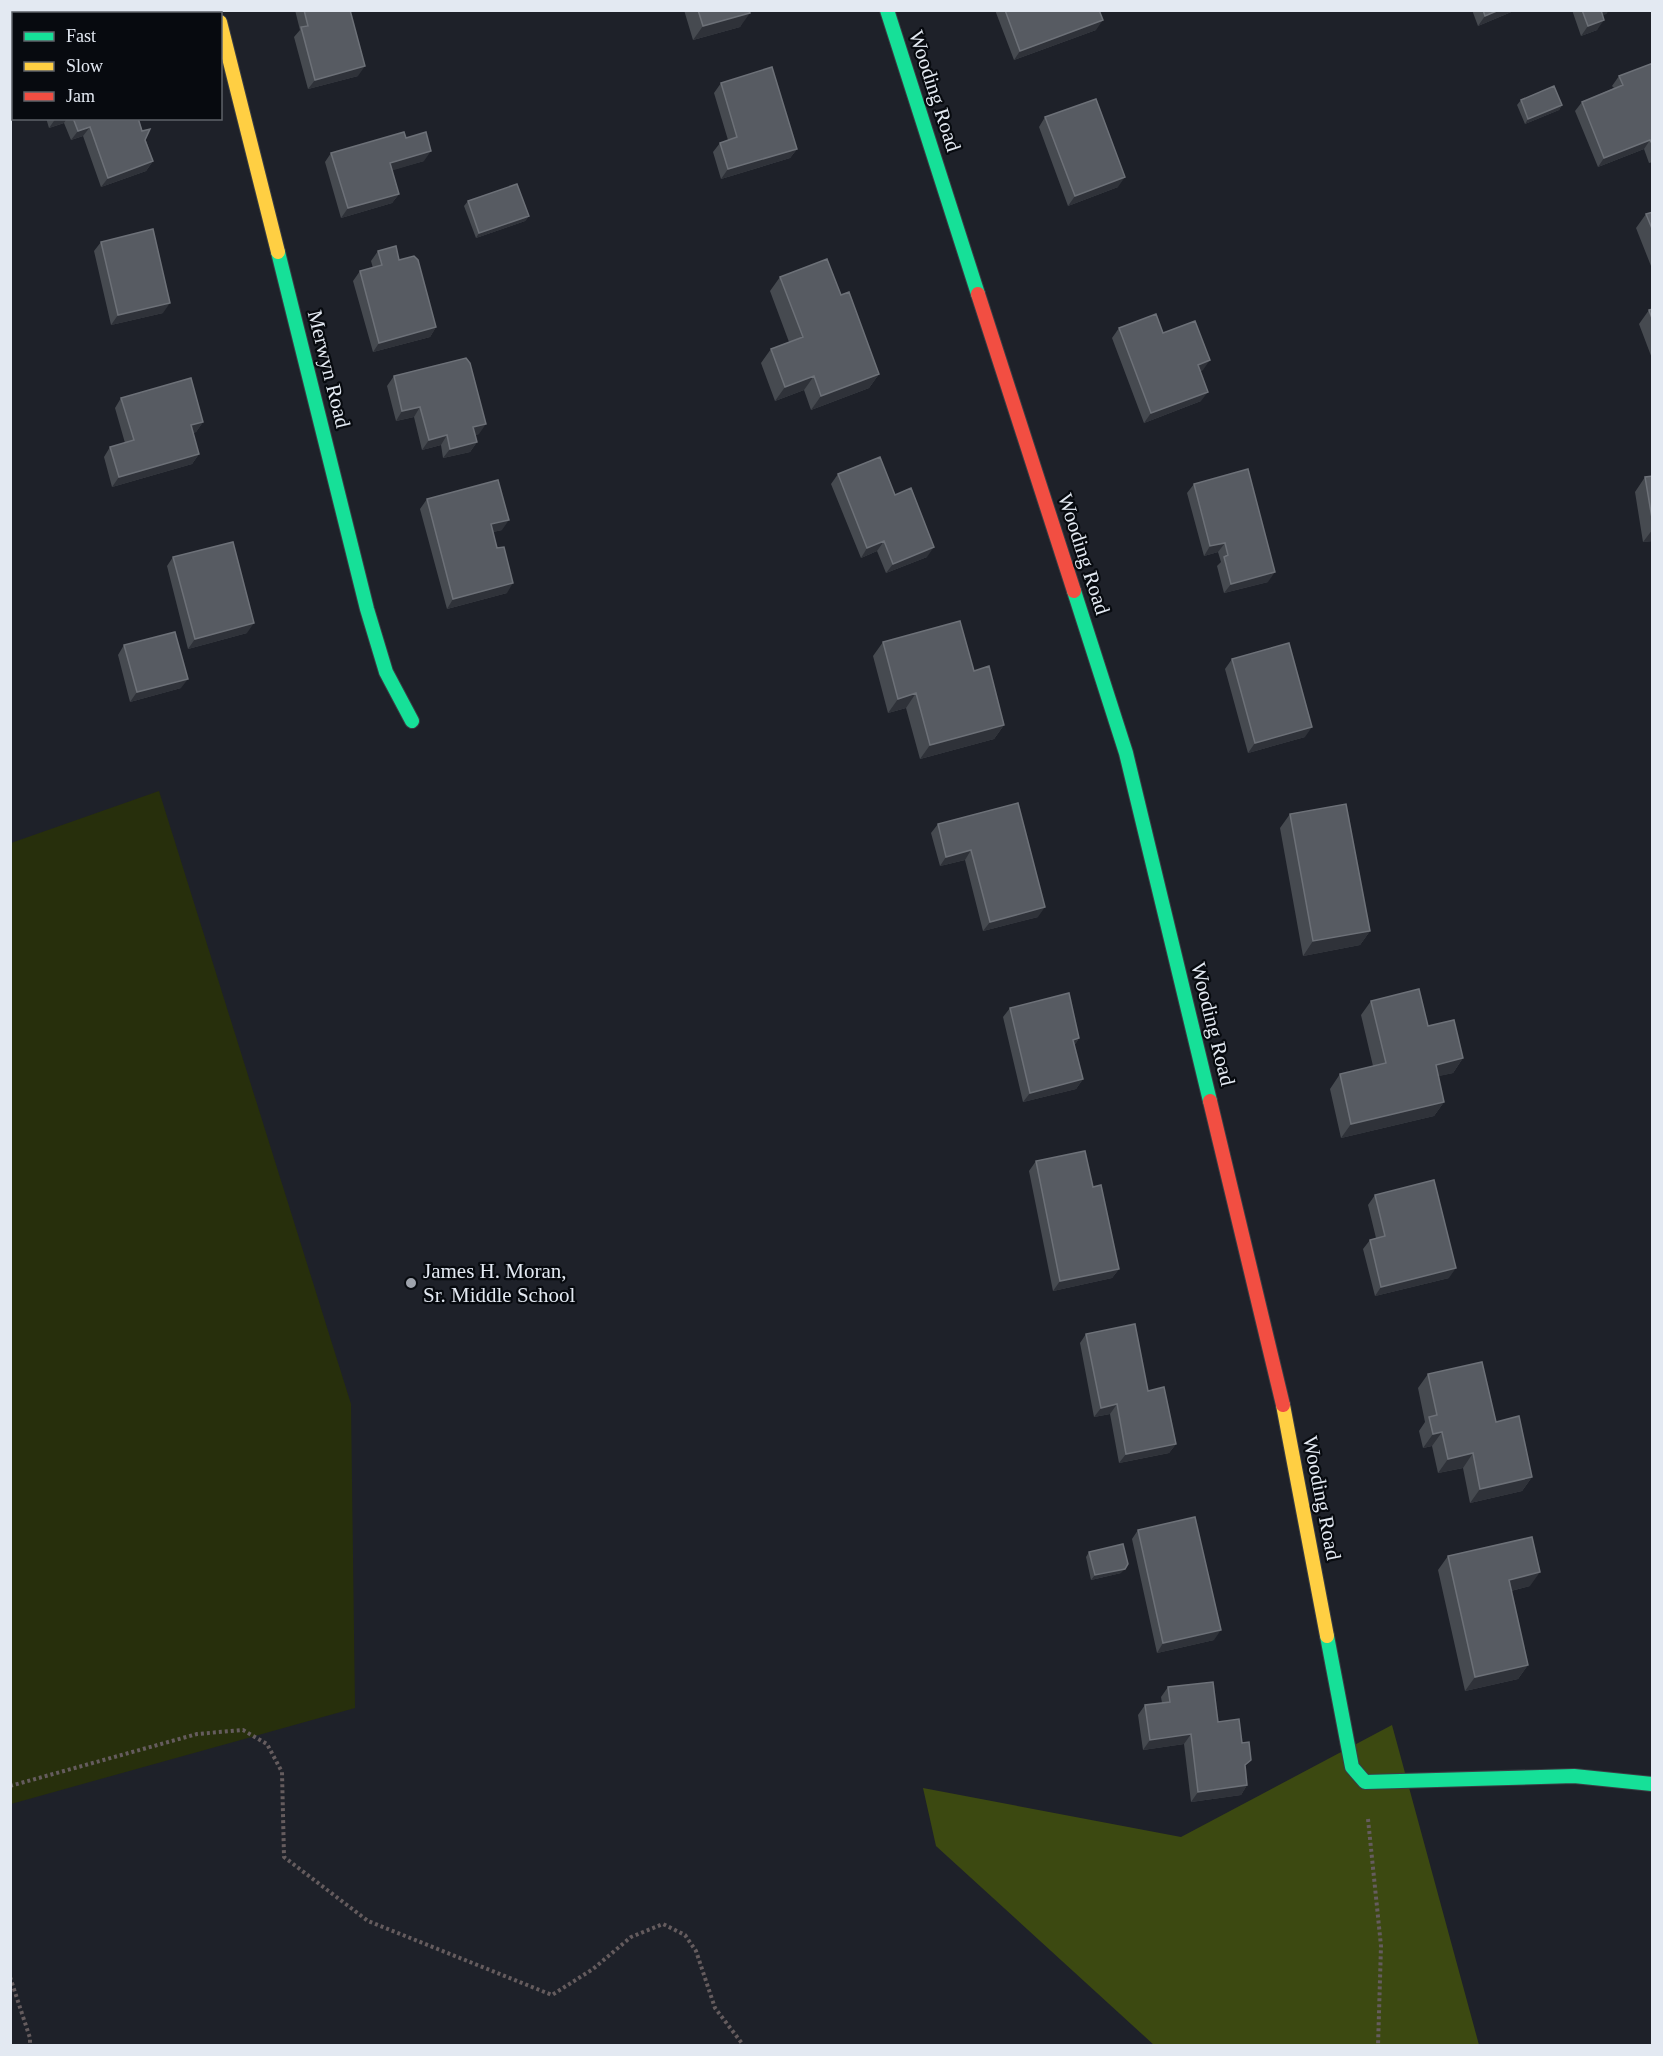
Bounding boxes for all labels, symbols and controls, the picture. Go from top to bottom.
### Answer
legend [12,12,222,120]
text: Fast [66,26,96,46]
street label: Wooding Road [904,27,966,155]
text: Slow [66,56,103,76]
text: Jam [66,86,95,106]
street label: Merwyn Road [303,308,355,431]
street label: Wooding Road [1053,490,1115,618]
street label: Wooding Road [1186,960,1240,1089]
place label: James H. Moran, Sr. Middle School [423,1259,575,1307]
marker: James H. Moran, Sr. Middle School [404,1276,418,1290]
street label: Wooding Road [1298,1434,1346,1563]

